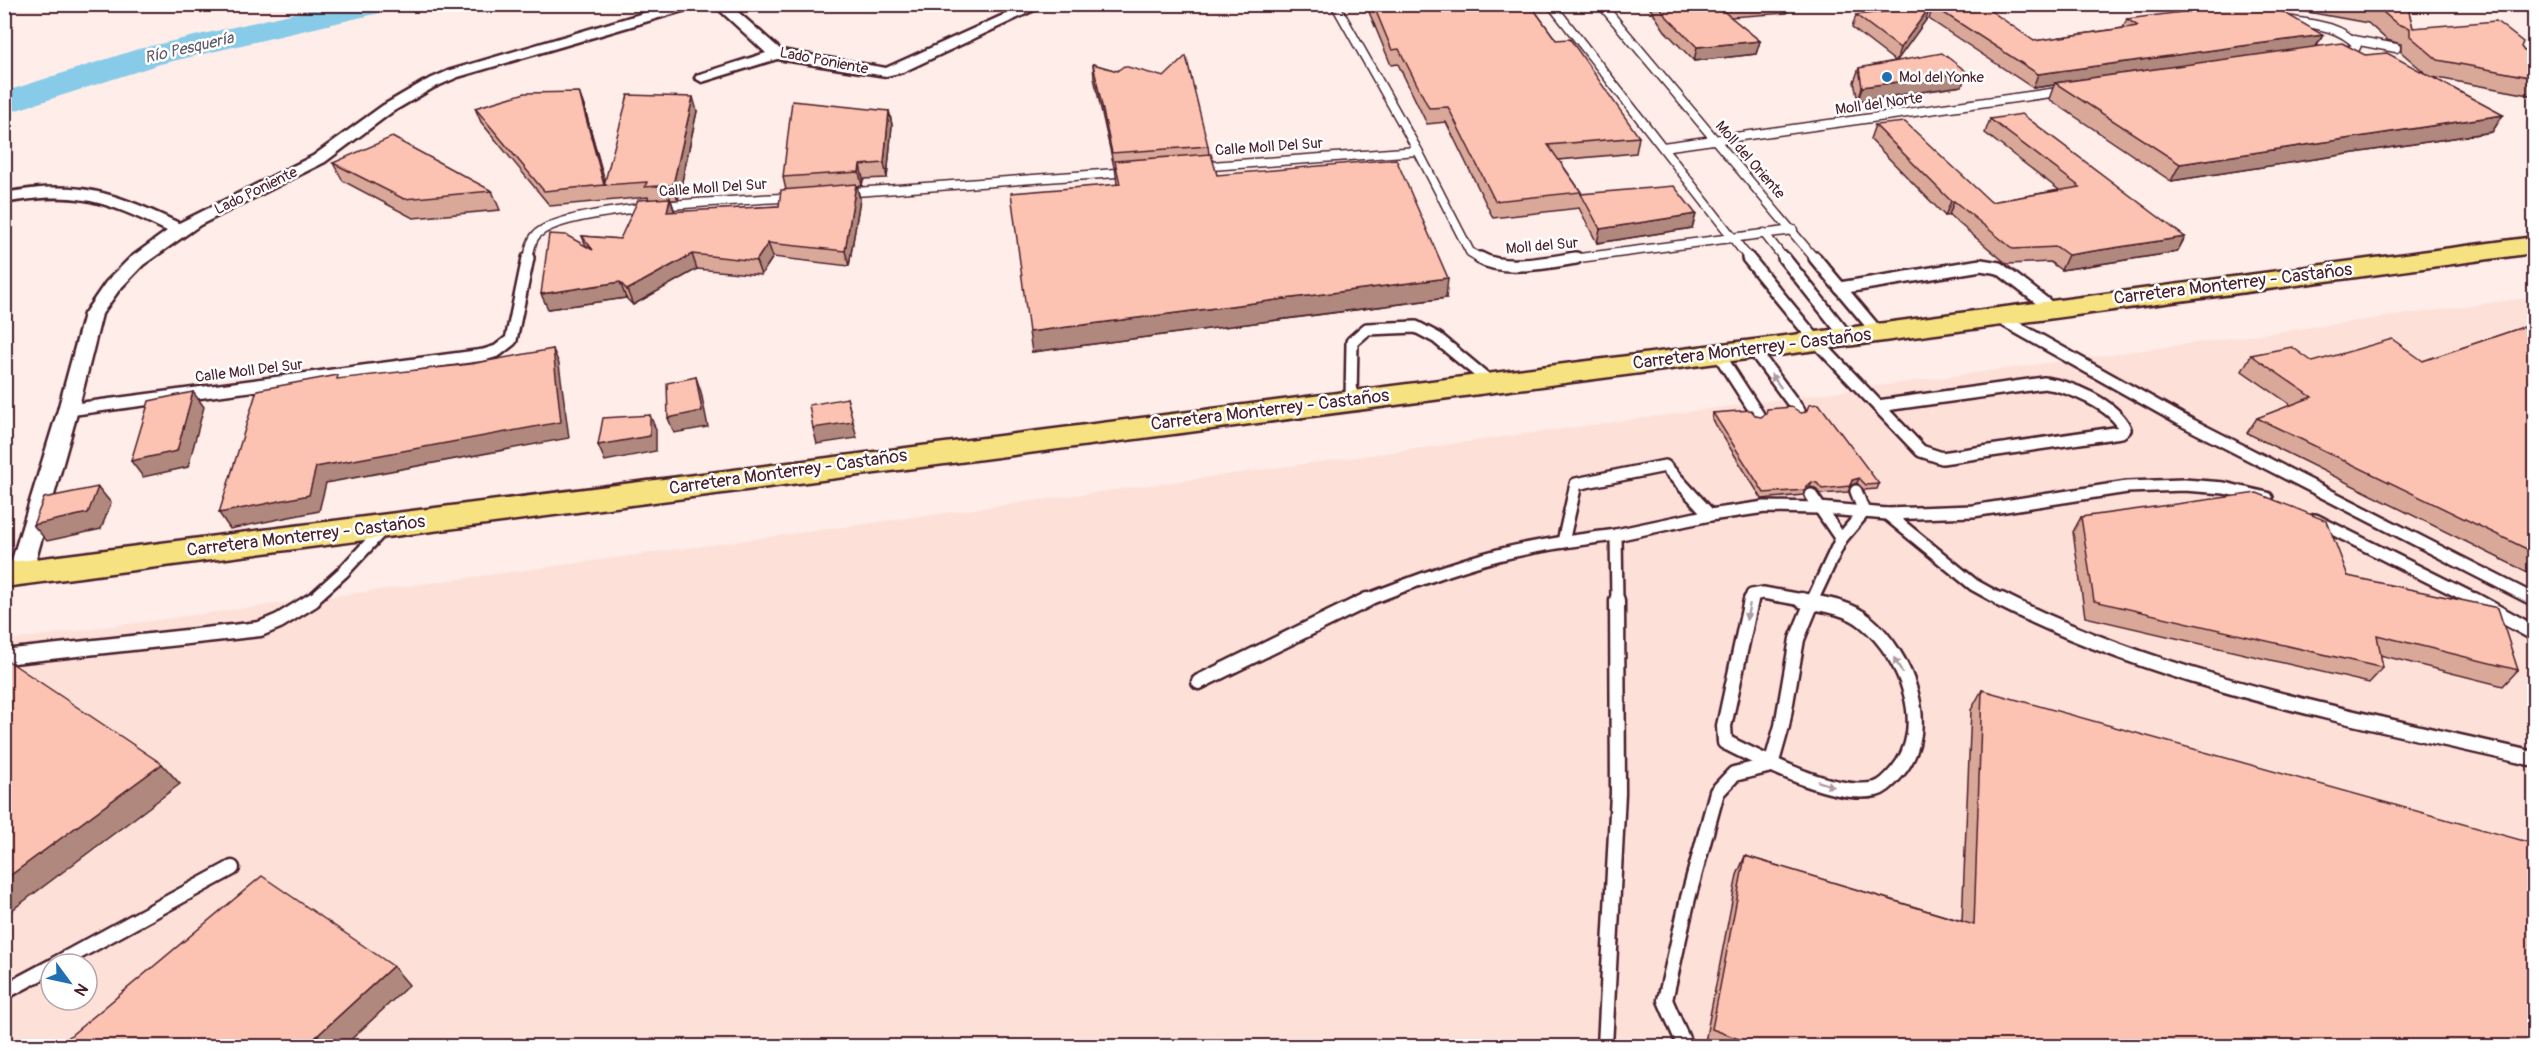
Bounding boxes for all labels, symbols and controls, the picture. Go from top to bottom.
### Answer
water label: Río Pesquería [143,28,237,68]
street label: Lado Poniente [778,43,871,79]
place label: Mol del Yonke [1899,68,1984,87]
marker: Mol del Yonke [1880,70,1894,84]
street label: Moll del Norte [1834,88,1924,120]
street label: Moll del Oriente [1711,117,1790,203]
street label: Calle Moll Del Sur [1214,134,1324,160]
street label: Lado Poniente [211,162,301,219]
street label: Calle Moll Del Sur [658,175,768,201]
street label: Moll del Sur [1505,233,1580,259]
street label: Carretera Monterrey - Castaños [2112,258,2354,310]
street label: Carretera Monterrey - Castaños [1631,323,1873,375]
street label: Calle Moll Del Sur [194,355,305,387]
one-way arrow [1770,373,1782,389]
street label: Carretera Monterrey - Castaños [1149,384,1391,436]
street label: Carretera Monterrey - Castaños [668,444,908,500]
street label: Carretera Monterrey - Castaños [185,510,427,562]
one-way arrow [1743,603,1753,621]
one-way arrow [1893,656,1903,673]
one-way arrow [1817,779,1835,789]
north arrow [39,952,99,1012]
text: N [69,980,92,1000]

